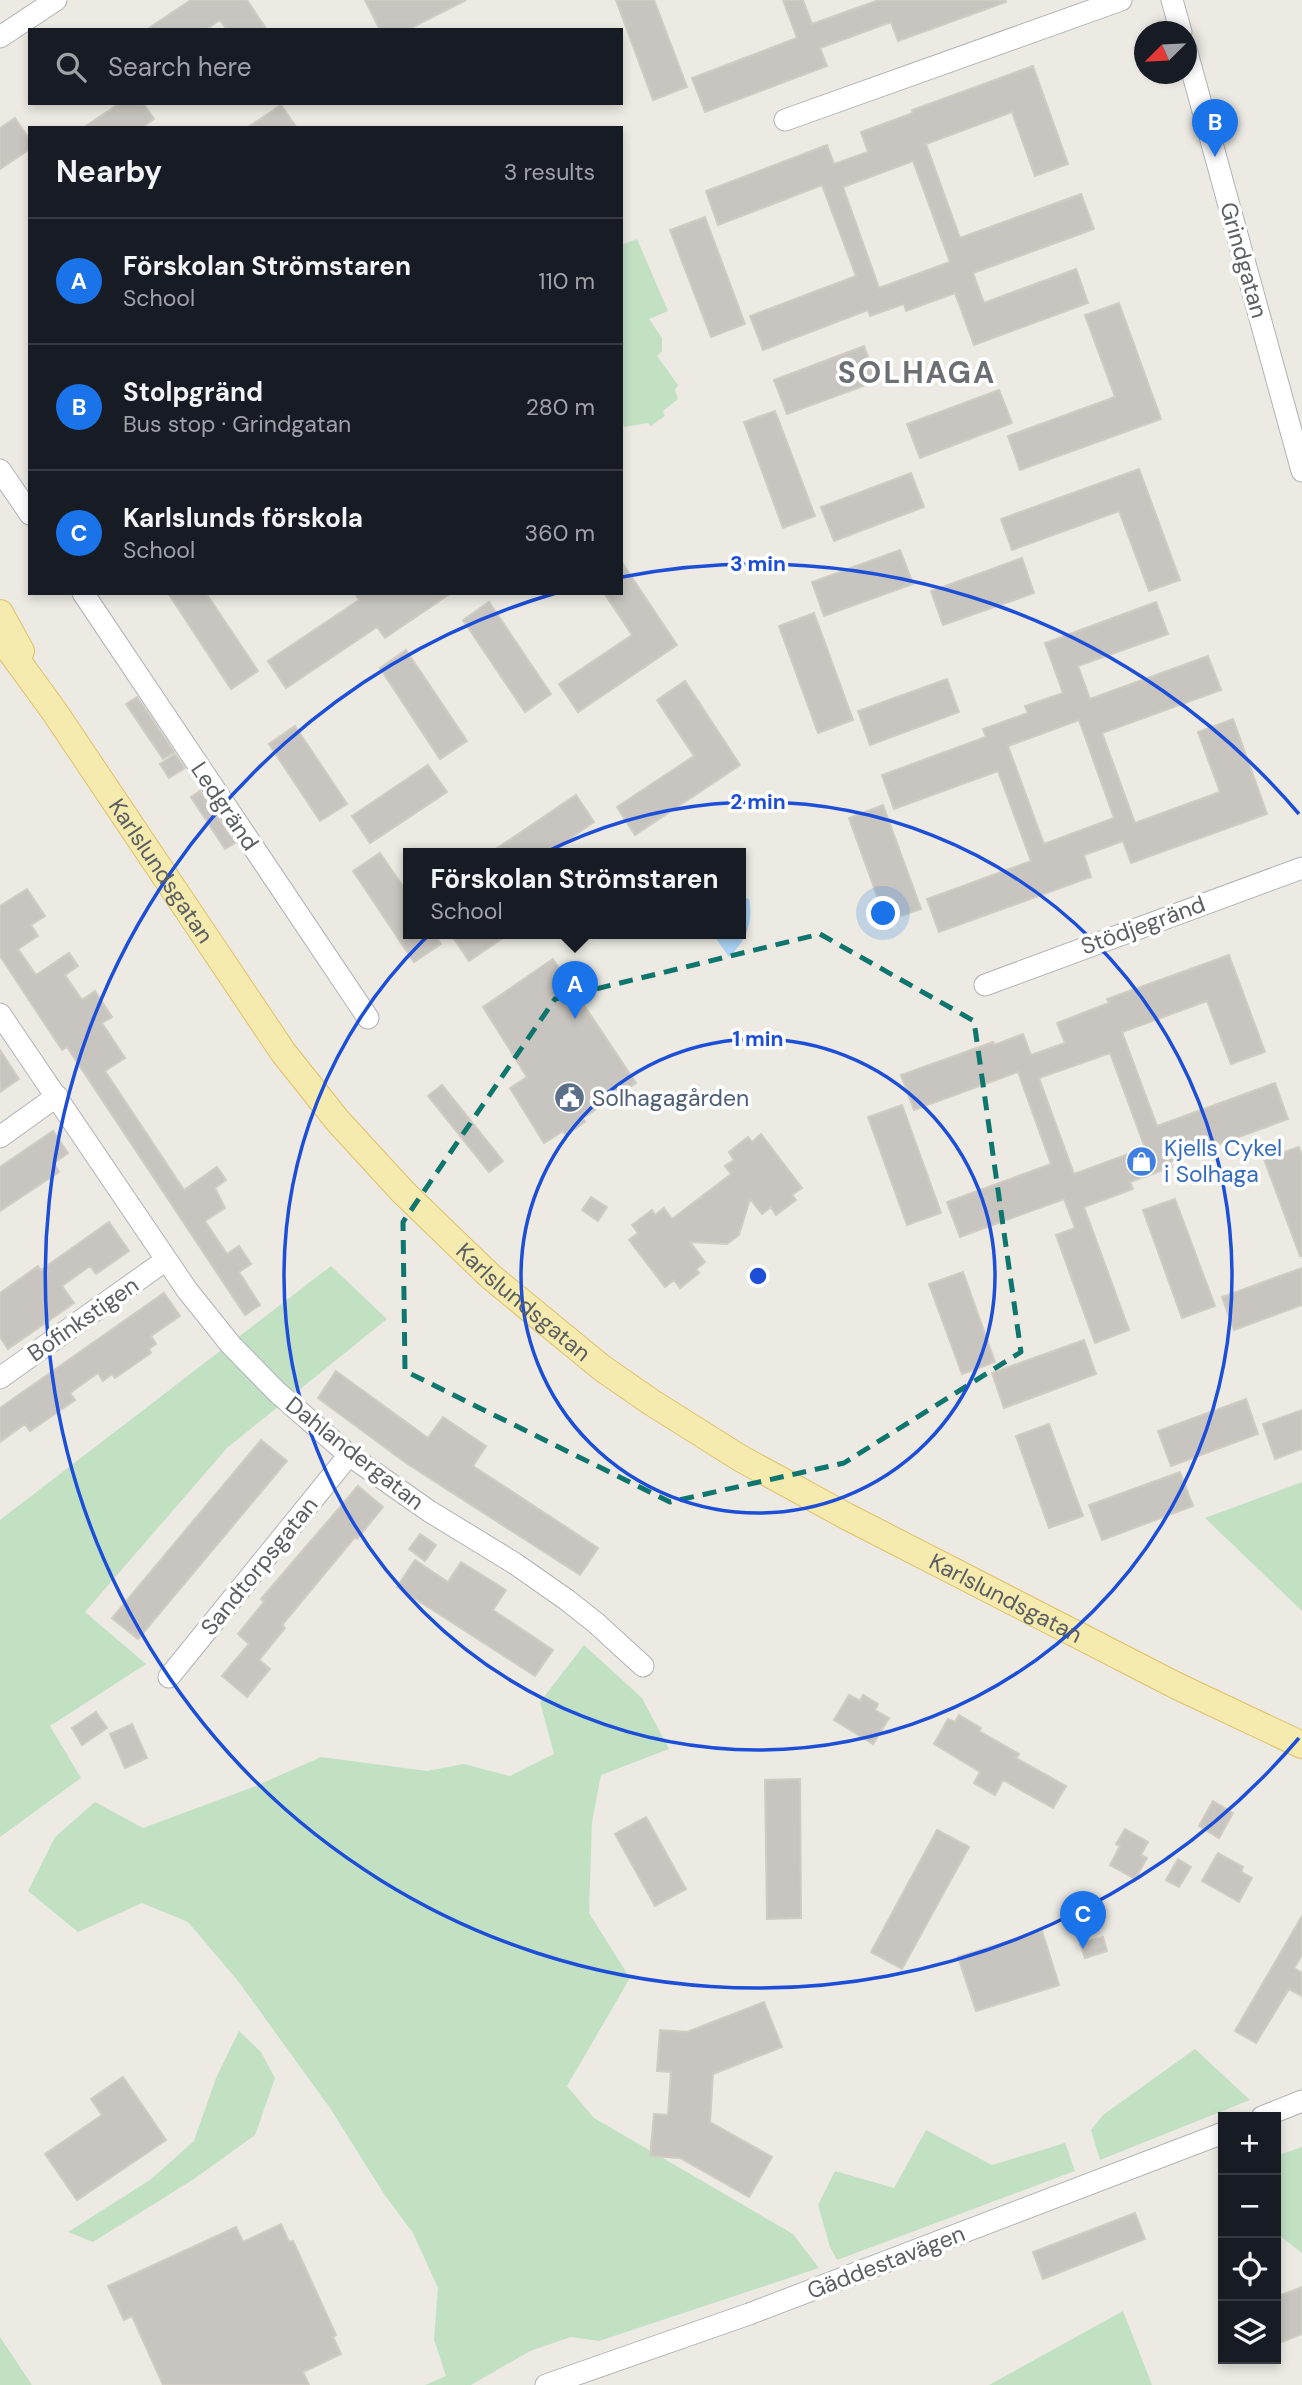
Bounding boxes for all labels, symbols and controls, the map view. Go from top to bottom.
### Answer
north arrow [1134,21,1197,84]
search box [28,28,623,105]
icon: search [52,48,90,86]
text: Search here [108,50,251,84]
pin: B [1192,99,1238,157]
text: Nearby [56,152,162,191]
text: 3 results [504,157,595,187]
street label: Grindgatan [1213,199,1275,321]
text: Förskolan Strömstaren [123,249,411,283]
text: A [71,266,87,296]
text: 110 m [538,266,595,296]
text: School [123,283,195,313]
district label: SOLHAGA [838,353,996,392]
text: Stolpgränd [123,375,263,409]
text: B [72,392,86,422]
text: 280 m [526,392,595,422]
text: Bus stop · Grindgatan [123,409,351,439]
text: Karlslunds förskola [123,501,363,535]
text: C [71,518,87,548]
text: 360 m [525,518,595,548]
text: School [123,535,195,565]
text: 3 min [730,550,786,578]
street label: Ledgränd [184,756,266,856]
text: 2 min [730,788,786,816]
street label: Karlslundsgatan [102,793,221,949]
popup [403,848,746,939]
text: Förskolan Strömstaren [430,862,719,896]
street label: Stödjegränd [1077,889,1209,961]
text: School [430,896,503,926]
your location [866,896,900,930]
pin: A [552,961,598,1019]
text: 1 min [732,1025,784,1053]
public building icon: Solhagagården [552,1081,586,1115]
place label: Solhagagården [592,1083,749,1113]
place label: Kjells Cykel i Solhaga [1164,1133,1282,1189]
shop icon: Kjells Cykel i Solhaga [1124,1144,1158,1178]
street label: Karlslundsgatan [450,1236,597,1368]
centre of rings [746,1264,770,1288]
street label: Bofinkstigen [22,1270,144,1368]
street label: Dahlandergatan [280,1389,430,1517]
street label: Sandtorpsgatan [194,1490,324,1642]
street label: Karlslundsgatan [924,1546,1087,1650]
pin: C [1060,1891,1106,1949]
map controls [1218,2112,1281,2364]
button: + [1218,2112,1281,2175]
button: − [1218,2175,1281,2238]
street label: Gäddestavägen [803,2218,969,2306]
button: locate [1218,2238,1281,2301]
button: layers [1218,2301,1281,2364]

